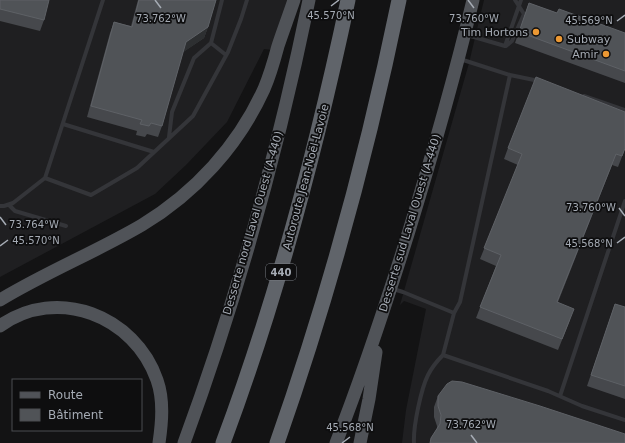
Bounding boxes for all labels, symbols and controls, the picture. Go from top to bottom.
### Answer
text: 45.570°N [307,10,355,21]
text: 73.762°W [136,13,186,24]
text: 73.760°W [449,13,499,24]
text: 45.569°N [565,15,613,26]
place label: Tim Hortons [460,26,528,39]
marker: Tim Hortons [531,27,541,37]
place label: Subway [567,33,611,46]
marker: Subway [554,34,564,44]
place label: Amir [572,48,598,61]
marker: Amir [601,49,611,59]
street label: Autoroute Jean-Noël-Lavoie [280,102,332,251]
street label: Desserte nord Laval Ouest (A-440) [220,130,286,316]
street label: Desserte sud Laval Ouest (A-440) [377,133,443,313]
text: 73.760°W [566,202,616,213]
text: 73.764°W [9,219,59,230]
text: 45.570°N [12,235,60,246]
text: 45.568°N [565,238,613,249]
road number: 440 [266,264,296,280]
legend [12,379,142,431]
text: Route [48,388,83,402]
text: Bâtiment [48,408,103,422]
text: 73.762°W [446,419,496,430]
text: 45.568°N [326,422,374,433]

